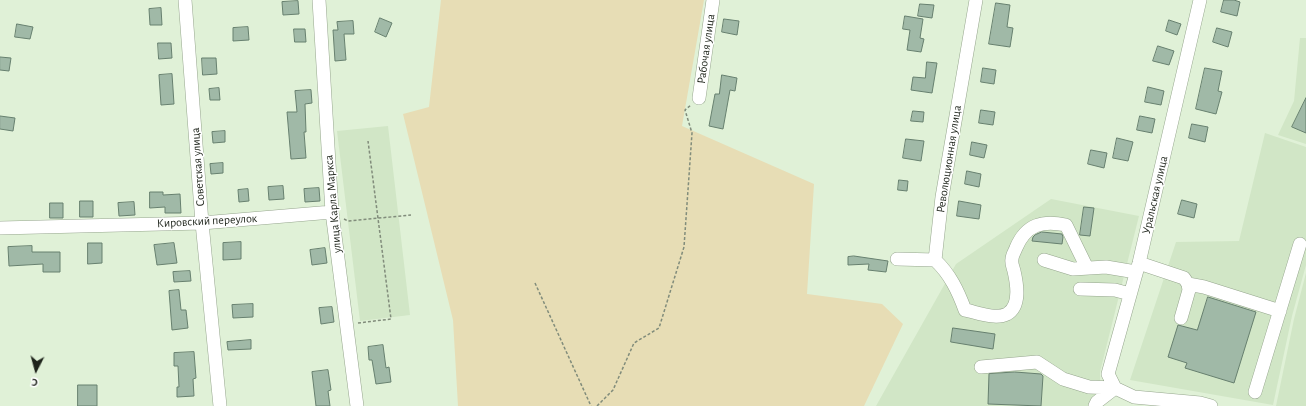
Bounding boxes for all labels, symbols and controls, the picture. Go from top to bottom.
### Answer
street label: Рабочая улица [694,13,718,85]
street label: Революционная улица [933,104,965,214]
street label: Советская улица [188,127,208,207]
street label: улица Карла Маркса [322,154,344,254]
street label: Уральская улица [1139,155,1171,235]
street label: Кировский переулок [156,211,258,231]
north arrow [16,350,56,390]
text: С [31,377,38,388]

